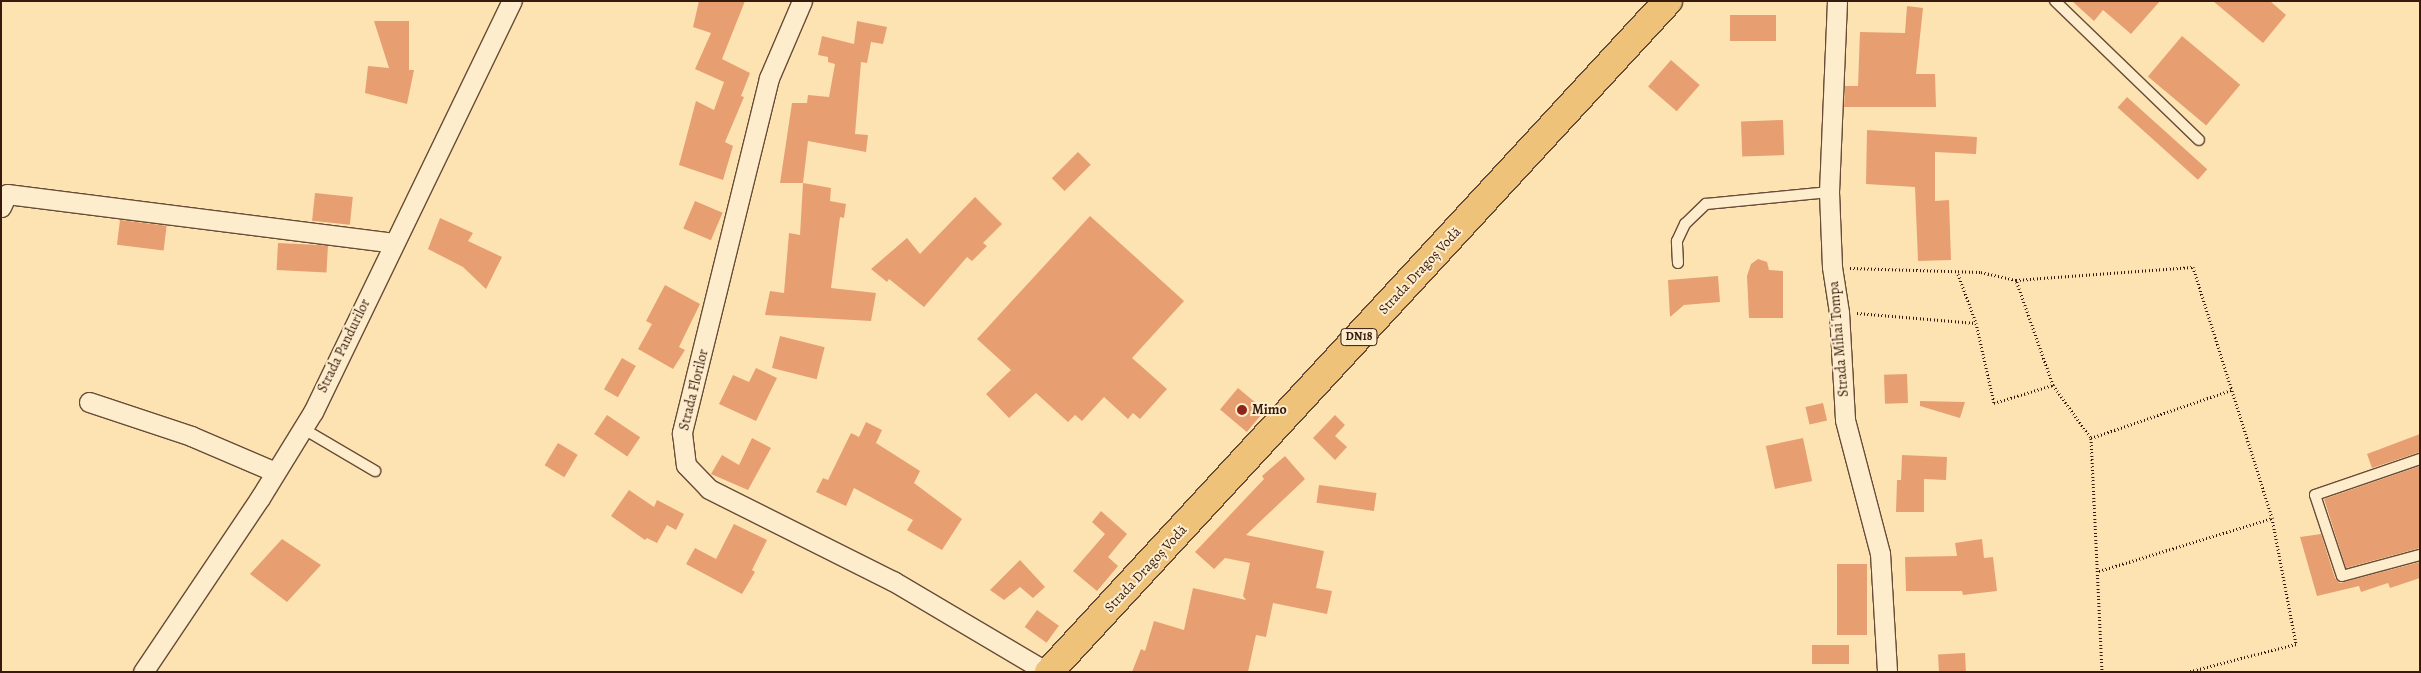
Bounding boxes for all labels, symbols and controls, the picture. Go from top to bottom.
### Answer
street label: Strada Dragoș Vodă [1375,224,1465,318]
street label: Strada Mihai Tompa [1826,280,1852,398]
street label: Strada Pandurilor [314,296,374,396]
road number: DN18 [1340,328,1378,347]
street label: Strada Florilor [676,348,712,432]
place label: Mimo [1252,402,1287,418]
marker: Mimo [1236,404,1248,416]
street label: Strada Dragoș Vodă [1101,522,1191,616]

